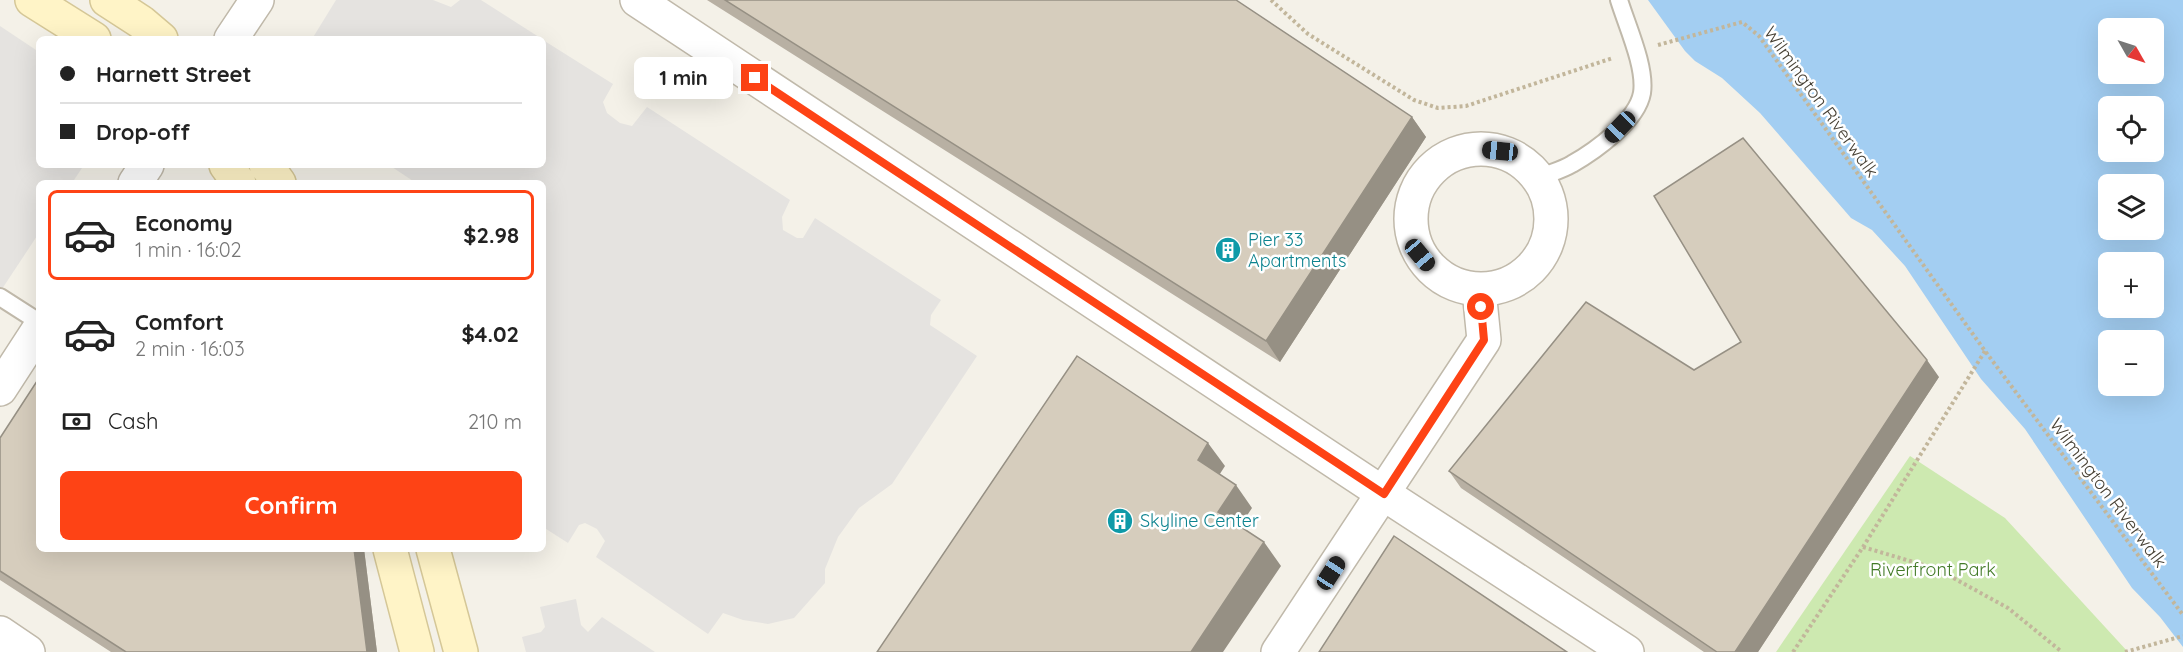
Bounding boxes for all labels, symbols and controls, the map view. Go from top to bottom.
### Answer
north arrow [2098,18,2164,84]
map controls [2098,18,2164,396]
street label: Wilmington Riverwalk [1759,22,1884,182]
callout: 1 min [635,57,734,99]
text: Harnett Street [96,60,252,88]
route end [741,64,768,91]
text: 1 min [659,65,708,90]
button: locate [2098,96,2164,162]
car [1601,108,1639,146]
text: Drop-off [96,118,190,146]
car [1481,140,1519,162]
button: layers [2098,174,2164,240]
icon: car [63,208,117,262]
text: Economy [135,209,233,237]
text: $2.98 [463,221,519,249]
place label: Pier 33 Apartments [1248,228,1346,272]
building icon: Pier 33 Apartments [1213,235,1243,265]
car [1402,235,1438,275]
text: 1 min · 16:02 [135,237,242,262]
button: + [2098,252,2164,318]
route start [1467,293,1494,320]
icon: car [63,307,117,361]
text: Comfort [135,308,224,336]
text: $4.02 [461,320,519,348]
button: − [2098,330,2164,396]
text: 2 min · 16:03 [135,336,245,361]
icon: cash [60,405,93,438]
text: Cash [108,407,159,435]
text: 210 m [468,409,522,434]
street label: Wilmington Riverwalk [2045,413,2172,572]
button: Confirm [60,471,522,540]
building icon: Skyline Center [1105,506,1135,536]
place label: Skyline Center [1140,509,1259,532]
car [1314,553,1348,593]
park label: Riverfront Park [1870,558,1996,581]

